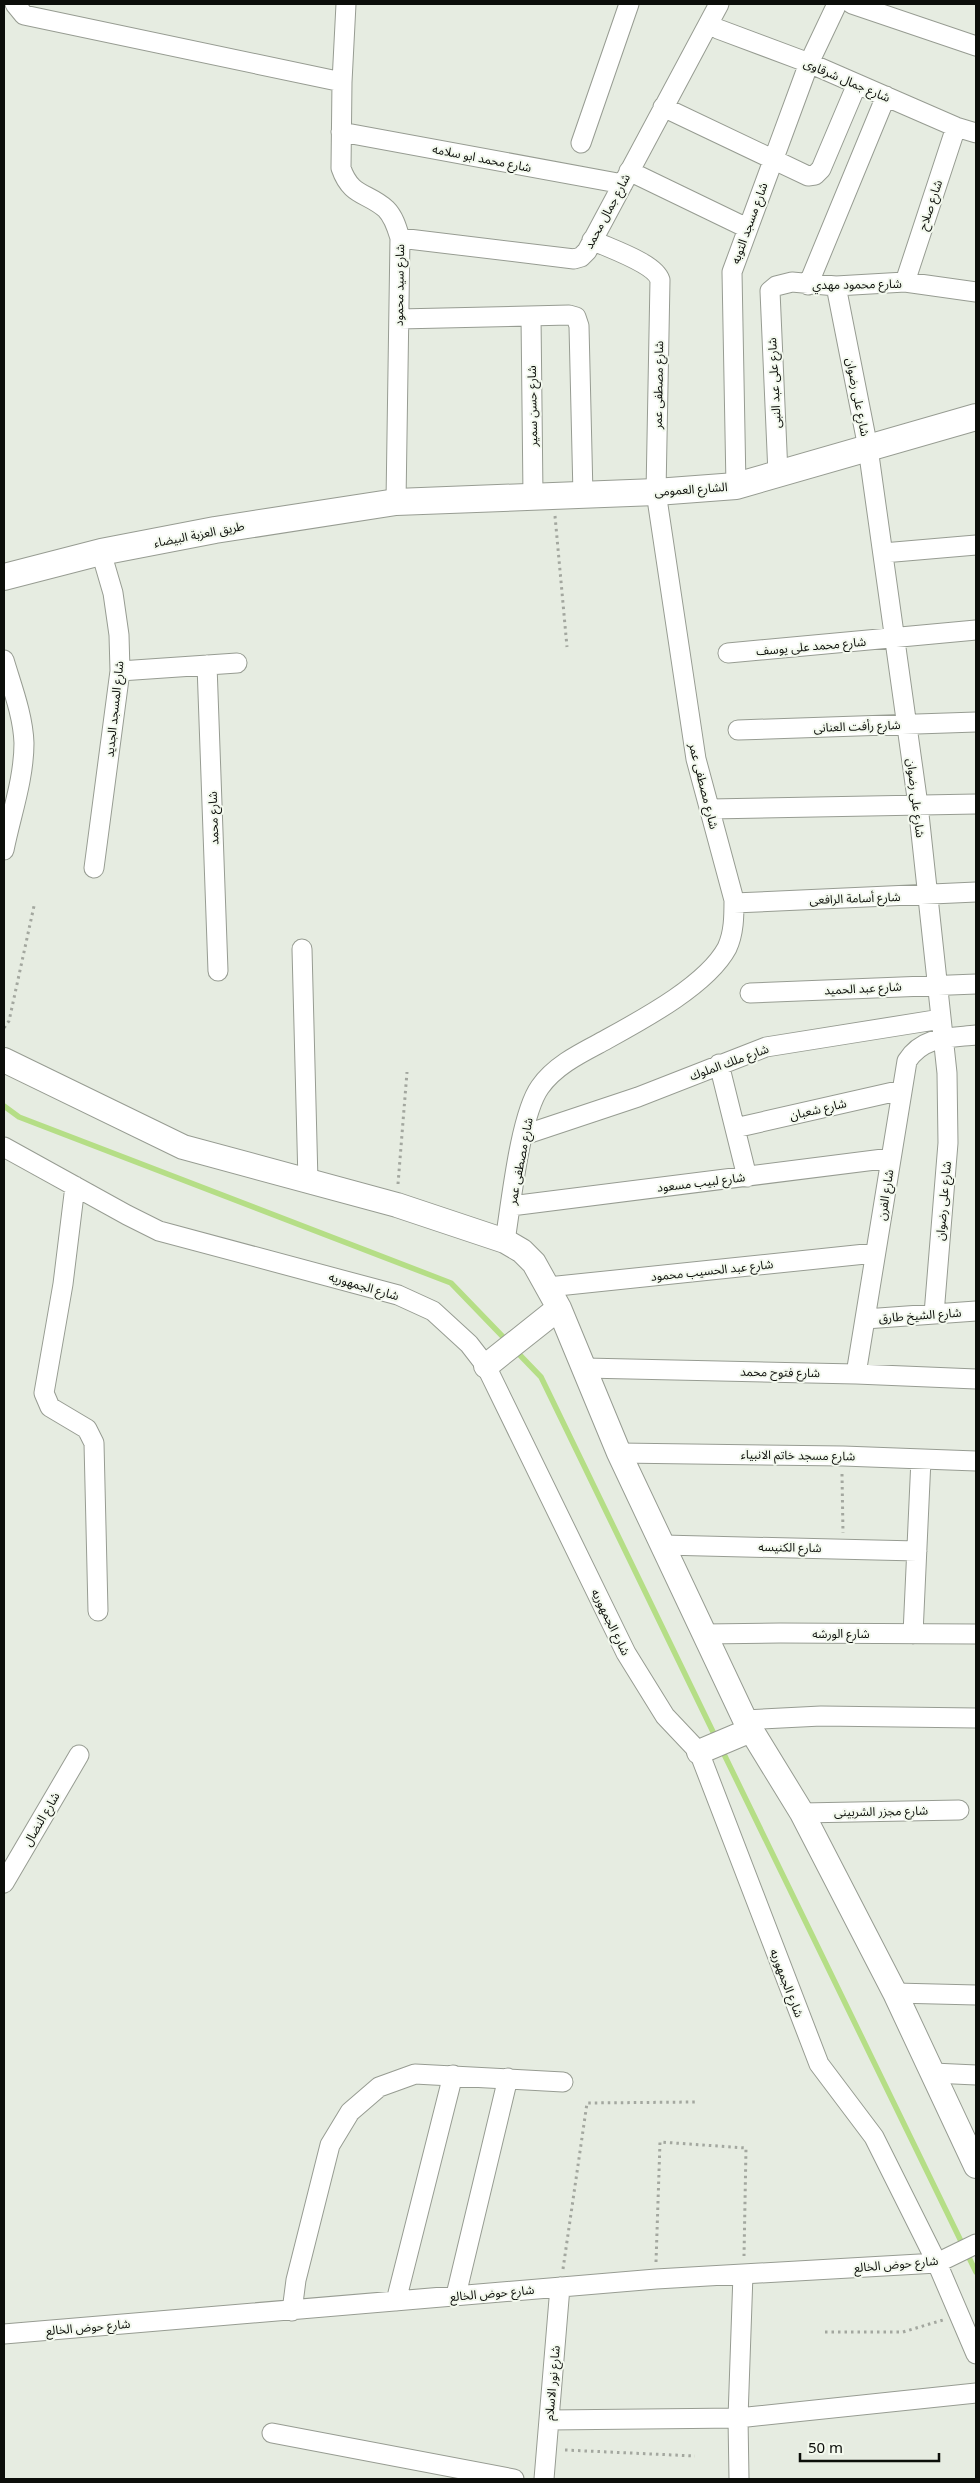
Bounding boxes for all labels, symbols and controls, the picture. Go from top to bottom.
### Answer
street label: شارع جمال شرقاوى [801,54,893,107]
street label: شارع محمد ابو سلامه [431,140,533,177]
street label: شارع جمال محمد [580,170,635,252]
street label: شارع صلاح [914,178,947,233]
street label: شارع مسجد التوبه [726,180,773,266]
street label: شارع سيد محمود [390,244,409,326]
street label: شارع محمود مهدي [812,275,902,295]
street label: شارع على عبد النبى [763,337,786,429]
street label: شارع مصطفى عمر [649,341,668,430]
street label: شارع على رضوان [841,356,874,438]
street label: شارع حسن سمير [523,365,542,448]
street label: الشارع العمومى [654,478,728,501]
street label: طريق العزبة البيضاء [152,517,246,551]
street label: شارع محمد على يوسف [755,633,867,660]
street label: شارع المسجد الجديد [100,660,129,758]
street label: شارع رأفت العنانى [813,716,901,737]
street label: شارع مصطفى عمر [684,740,723,831]
street label: شارع على رضوان [902,757,929,839]
street label: شارع محمد [204,791,223,845]
street label: شارع أسامة الرافعى [809,888,901,909]
street label: شارع عبد الحميد [824,977,902,1000]
street label: شارع ملك الملوك [687,1040,771,1085]
street label: شارع شعبان [788,1094,848,1125]
street label: شارع مصطفى عمر [503,1116,538,1207]
street label: شارع على رضوان [931,1161,956,1242]
street label: شارع لبيب مسعود [656,1168,746,1197]
street label: شارع الفرن [873,1168,898,1222]
street label: شارع عبد الحسيب محمود [650,1255,774,1286]
street label: شارع الجمهوريه [327,1268,401,1305]
street label: شارع الشيخ طارق [878,1304,962,1327]
street label: شارع فتوح محمد [740,1363,820,1382]
street label: شارع مسجد خاتم الانبياء [741,1446,855,1465]
street label: شارع الكنيسه [758,1538,822,1557]
street label: شارع الجمهوريه [587,1586,634,1659]
street label: شارع الورشه [812,1625,870,1643]
street label: شارع النضال [19,1789,64,1850]
street label: شارع مجزر الشربينى [834,1802,928,1821]
street label: شارع الجمهوريه [765,1946,808,2020]
street label: شارع حوض الخالع [853,2252,939,2277]
street label: شارع حوض الخالع [449,2281,535,2306]
street label: شارع حوض الخالع [45,2315,131,2340]
street label: شارع نور الاسلام [540,2345,565,2421]
scale bar [800,2430,939,2462]
text: 50 m [808,2437,843,2457]

